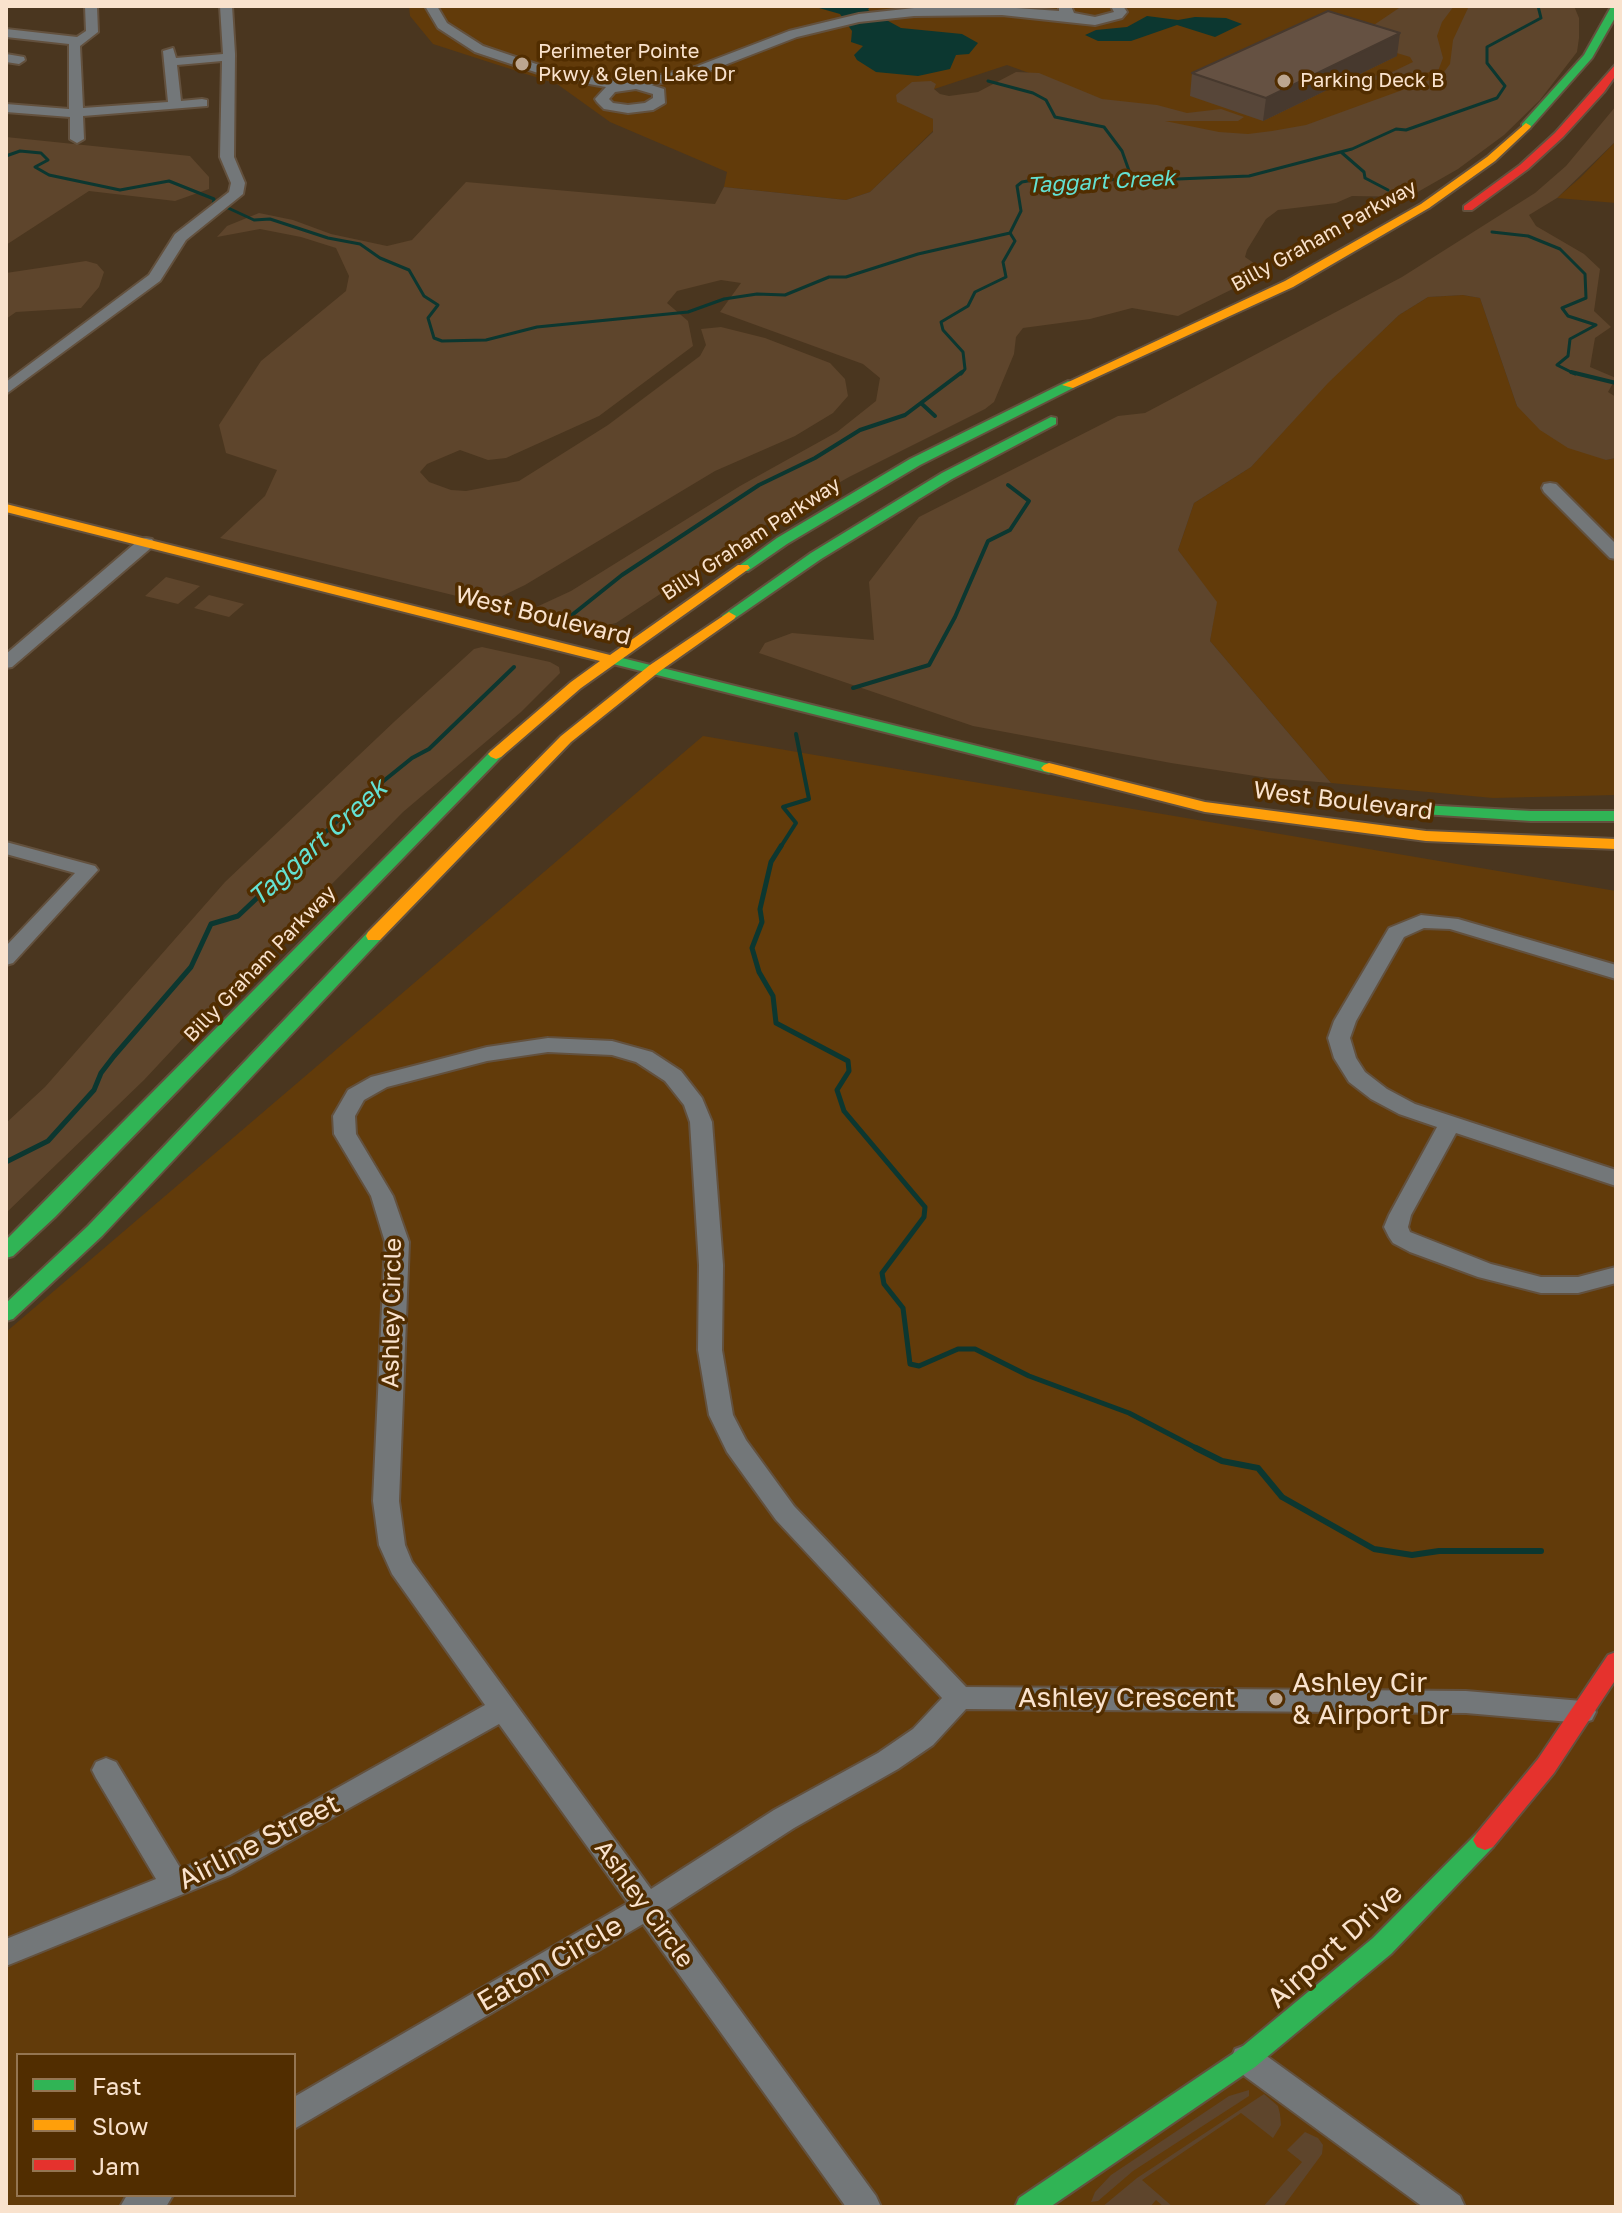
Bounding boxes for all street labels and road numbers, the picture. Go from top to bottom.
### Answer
street label: Billy Graham Parkway [1227,175,1421,297]
street label: Billy Graham Parkway [657,472,845,606]
street label: West Boulevard [452,580,634,652]
street label: West Boulevard [1252,776,1434,826]
street label: Billy Graham Parkway [179,881,341,1047]
street label: Ashley Circle [376,1238,408,1388]
street label: Ashley Crescent [1018,1681,1236,1715]
street label: Airline Street [173,1787,345,1897]
street label: Ashley Circle [588,1835,700,1973]
street label: Airport Drive [1260,1877,1410,2015]
street label: Eaton Circle [471,1909,629,2019]

